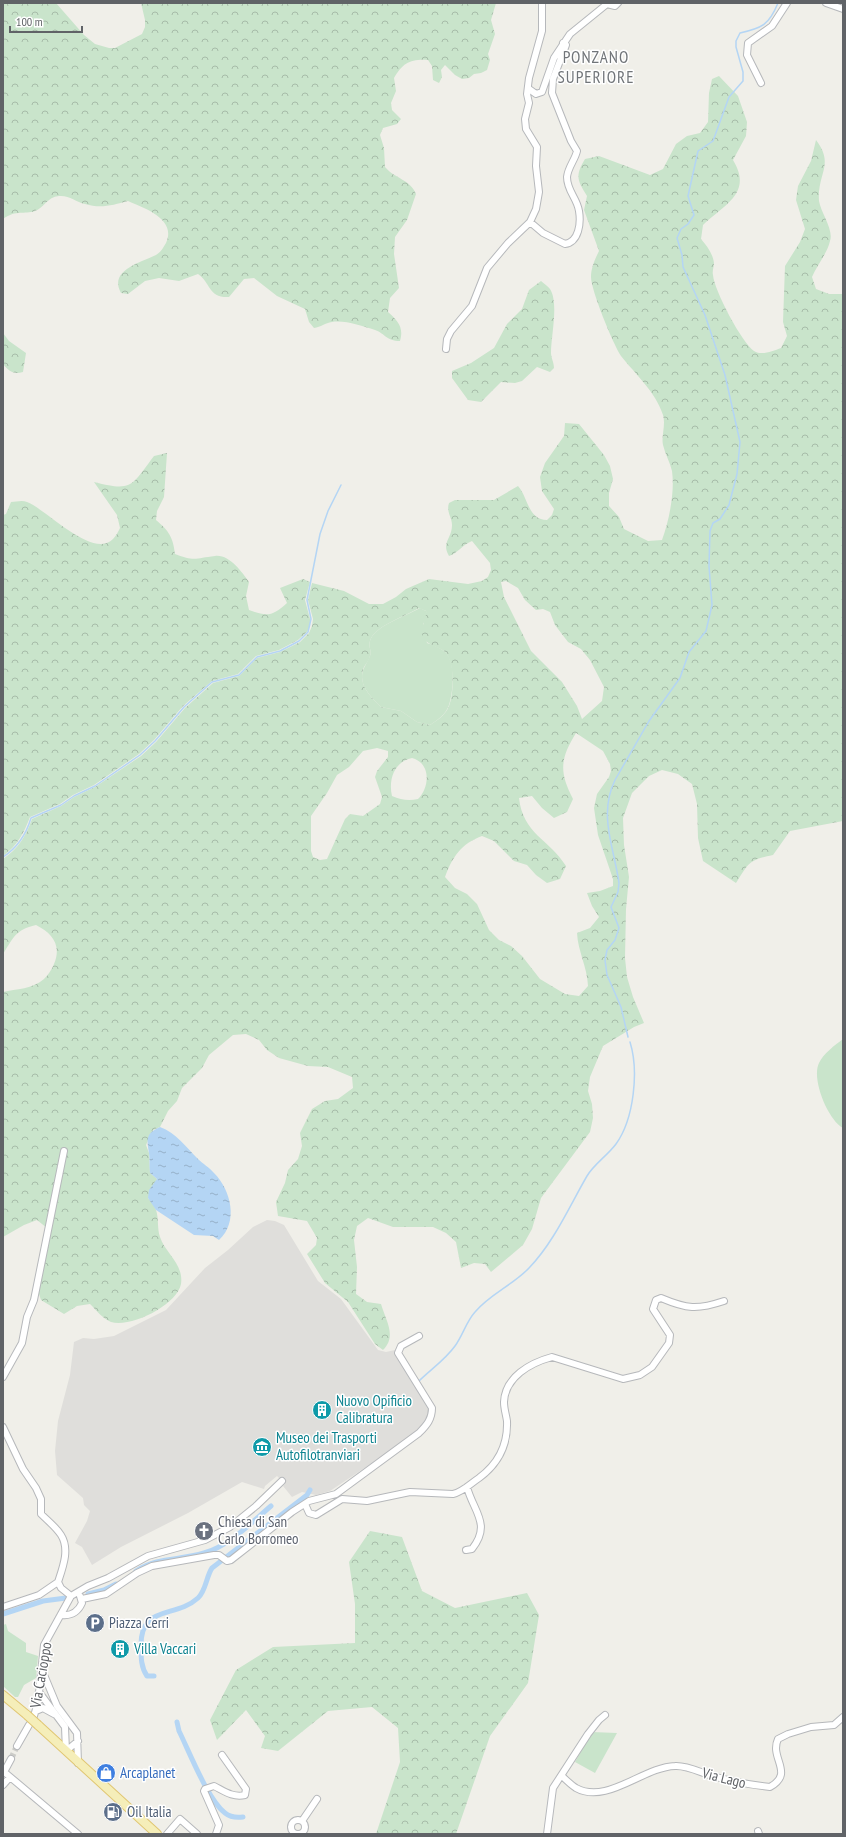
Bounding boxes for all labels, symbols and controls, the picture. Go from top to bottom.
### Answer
scale bar [10,8,82,34]
text: 100 m [16,14,43,29]
district label: PONZANO SUPERIORE [558,46,635,88]
place label: Nuovo Opificio Calibratura [336,1391,412,1427]
building icon: Nuovo Opificio Calibratura [311,1399,333,1421]
place label: Museo dei Trasporti Autofilotranviari [276,1428,377,1464]
museum icon: Museo dei Trasporti Autofilotranviari [251,1436,273,1458]
place label: Chiesa di San Carlo Borromeo [218,1512,299,1548]
church icon: Chiesa di San Carlo Borromeo [193,1520,215,1542]
parking icon: Piazza Cerri [84,1612,106,1634]
place label: Piazza Cerri [109,1613,169,1632]
building icon: Villa Vaccari [109,1638,131,1660]
place label: Villa Vaccari [133,1639,196,1658]
street label: Via Cacioppo [25,1640,56,1710]
shop icon: Arcaplanet [95,1762,117,1784]
place label: Arcaplanet [120,1763,175,1782]
street label: Via Lago [699,1763,748,1792]
fuel station icon: Oil Italia [102,1801,124,1823]
place label: Oil Italia [127,1802,172,1821]

